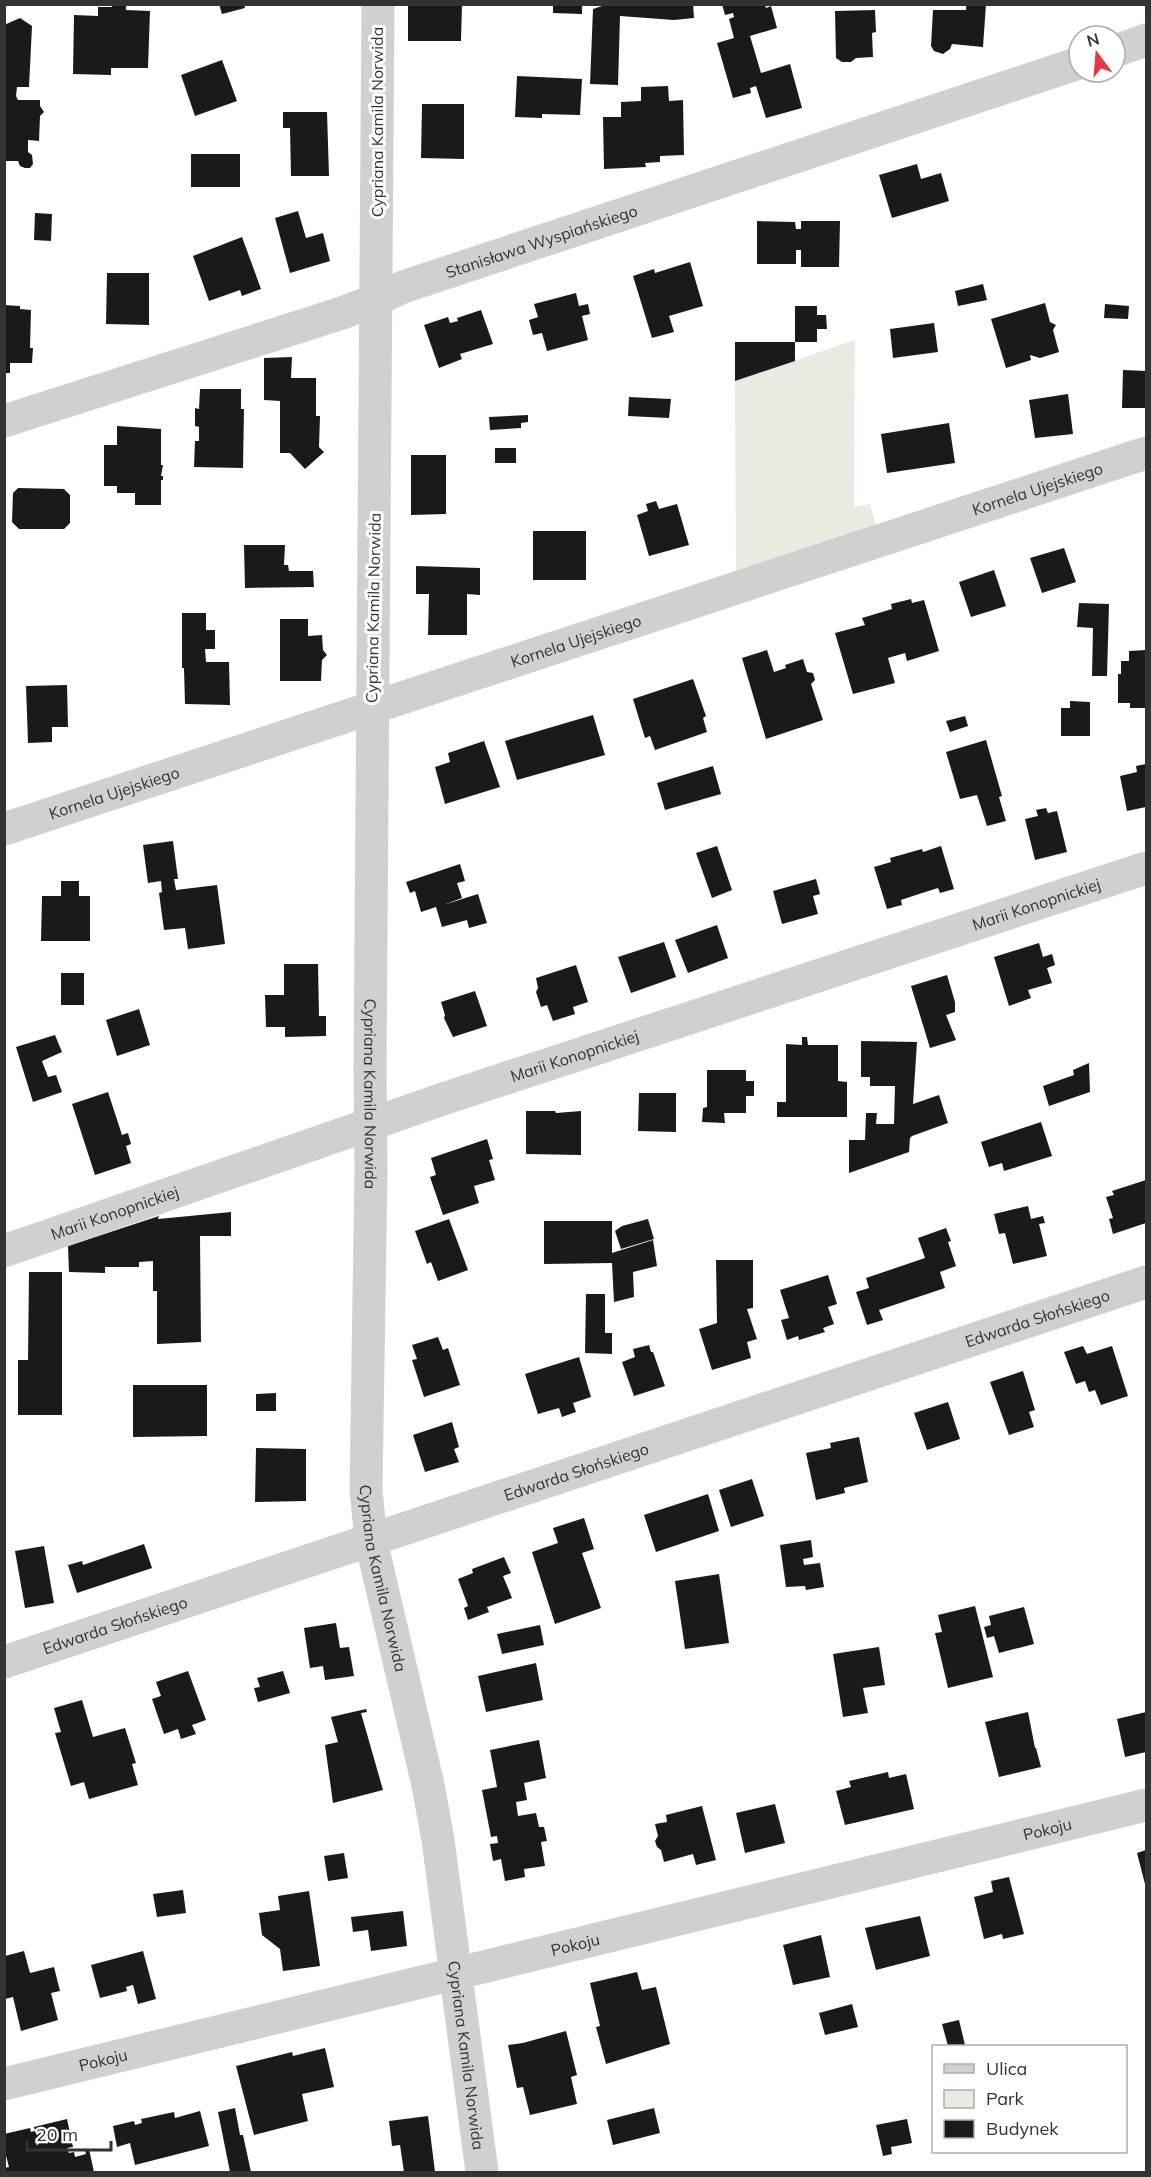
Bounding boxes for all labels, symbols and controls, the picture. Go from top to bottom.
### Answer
north arrow [1067,24,1127,84]
street label: Cypriana Kamila Norwida [367,27,387,217]
text: N [1084,28,1101,51]
street label: Stanisława Wyspiańskiego [443,200,640,282]
street label: Kornela Ujejskiego [970,458,1105,520]
street label: Cypriana Kamila Norwida [361,513,385,703]
street label: Kornela Ujejskiego [508,610,644,672]
street label: Kornela Ujejskiego [46,762,182,824]
street label: Marii Konopnickiej [969,874,1103,934]
street label: Cypriana Kamila Norwida [360,999,381,1189]
street label: Marii Konopnickiej [508,1025,641,1086]
street label: Marii Konopnickiej [48,1181,181,1244]
street label: Edwarda Słońskiego [962,1285,1112,1352]
street label: Edwarda Słońskiego [501,1438,651,1505]
street label: Cypriana Kamila Norwida [356,1484,411,1674]
street label: Edwarda Słońskiego [40,1592,190,1658]
street label: Pokoju [1021,1814,1074,1845]
street label: Pokoju [549,1929,602,1960]
street label: Cypriana Kamila Norwida [444,1959,489,2151]
street label: Pokoju [77,2044,129,2075]
legend [932,2045,1127,2153]
text: Ulica [986,2057,1027,2080]
text: Park [986,2087,1025,2110]
scale bar [27,2114,111,2152]
text: Budynek [986,2117,1059,2140]
text: 20 m [36,2123,78,2146]

